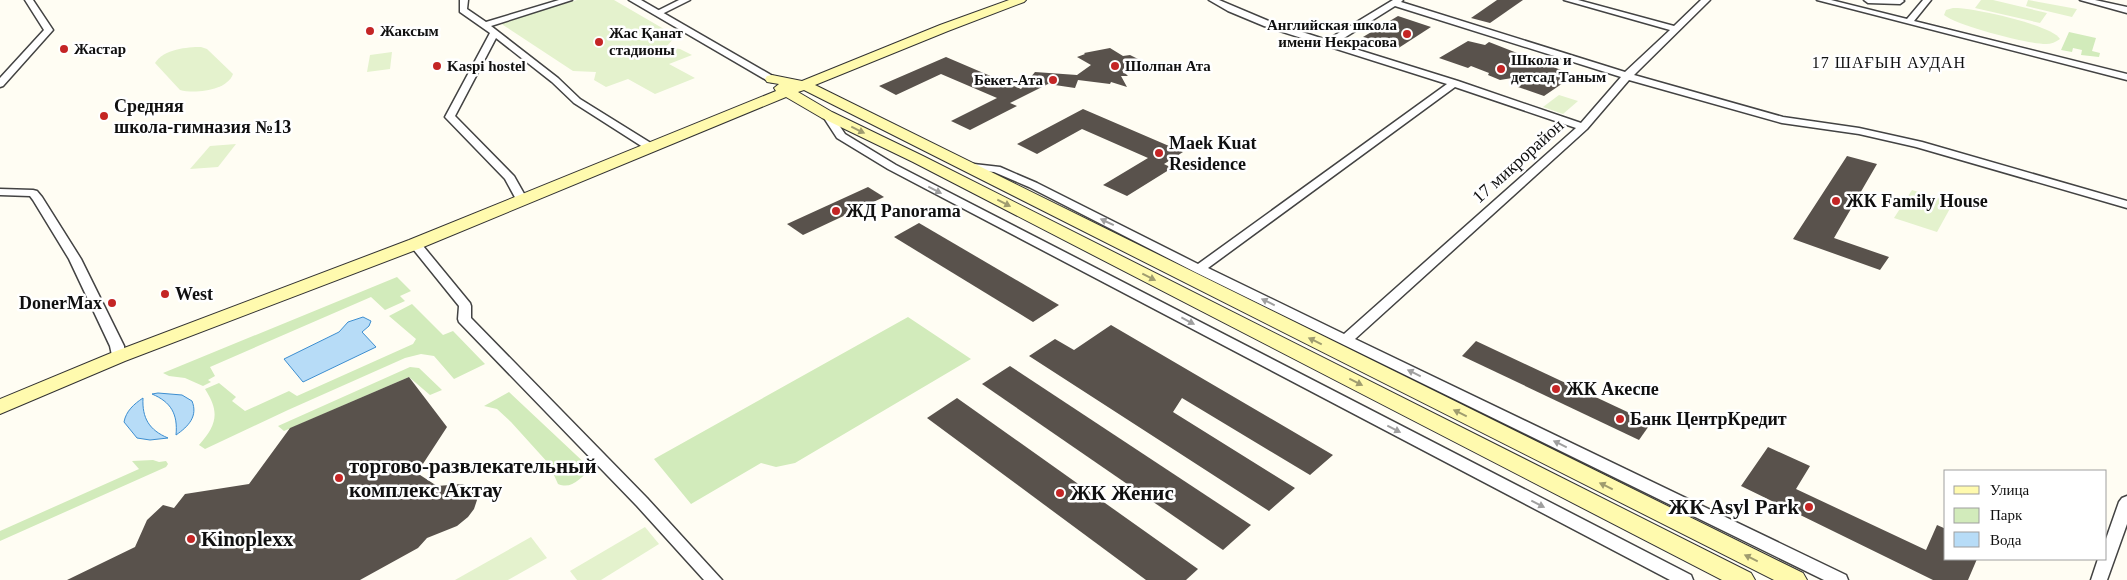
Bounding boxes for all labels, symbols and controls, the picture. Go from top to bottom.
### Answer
place label: Английская школа имени Некрасова [1267,17,1397,50]
place label: Жаксым [380,23,439,39]
marker: Жаксым [364,25,376,37]
place label: Жас Қанат стадионы [609,25,683,58]
marker: Английская школа имени Некрасова [1401,28,1413,40]
marker: Жас Қанат стадионы [593,36,605,48]
place label: Жастар [74,41,126,57]
marker: Жастар [58,43,70,55]
place label: Школа и детсад Таным [1511,52,1606,85]
district label: 17 ШАҒЫН АУДАН [1812,54,1966,72]
place label: Kaspi hostel [447,58,526,74]
place label: Шолпан Ата [1125,58,1211,74]
marker: Kaspi hostel [431,60,443,72]
marker: Шолпан Ата [1109,60,1121,72]
marker: Школа и детсад Таным [1495,63,1507,75]
place label: Бекет-Ата [974,72,1043,88]
marker: Бекет-Ата [1047,74,1059,86]
place label: Средняя школа-гимназия №13 [114,96,291,137]
marker: Средняя школа-гимназия №13 [98,110,110,122]
street label: 17 микрорайон [1468,115,1568,207]
one-way arrow [851,126,866,135]
place label: Maek Kuat Residence [1169,133,1257,174]
marker: Maek Kuat Residence [1153,147,1165,159]
one-way arrow [928,186,942,194]
place label: ЖК Family House [1846,191,1988,211]
marker: ЖК Family House [1830,195,1842,207]
one-way arrow [997,199,1011,207]
place label: ЖД Panorama [846,201,961,221]
marker: ЖД Panorama [830,205,842,217]
one-way arrow [1100,218,1114,226]
one-way arrow [1141,273,1156,281]
place label: West [175,284,213,304]
marker: West [159,288,171,300]
place label: DonerMax [19,293,102,313]
marker: DonerMax [106,297,118,309]
one-way arrow [1261,298,1275,306]
one-way arrow [1180,317,1195,325]
one-way arrow [1308,337,1322,345]
one-way arrow [1407,369,1421,377]
one-way arrow [1349,378,1363,386]
place label: ЖК Акеспе [1566,379,1659,399]
marker: ЖК Акеспе [1550,383,1562,395]
one-way arrow [1453,409,1467,417]
place label: Банк ЦентрКредит [1630,409,1787,429]
marker: Банк ЦентрКредит [1614,413,1626,425]
one-way arrow [1387,425,1401,433]
one-way arrow [1553,440,1568,448]
place label: торгово-развлекательный комплекс Актау [349,454,597,502]
legend [1944,470,2107,560]
marker: торгово-развлекательный комплекс Актау [333,472,345,484]
place label: ЖК Женис [1070,481,1174,505]
one-way arrow [1598,482,1613,490]
text: Улица [1990,482,2029,498]
marker: ЖК Женис [1054,487,1066,499]
place label: ЖК Asyl Park [1669,495,1799,519]
one-way arrow [1531,500,1545,508]
marker: ЖК Asyl Park [1803,501,1815,513]
text: Парк [1990,507,2023,523]
place label: Kinoplexx [201,527,294,551]
text: Вода [1990,532,2022,548]
marker: Kinoplexx [185,533,197,545]
one-way arrow [1744,554,1758,562]

